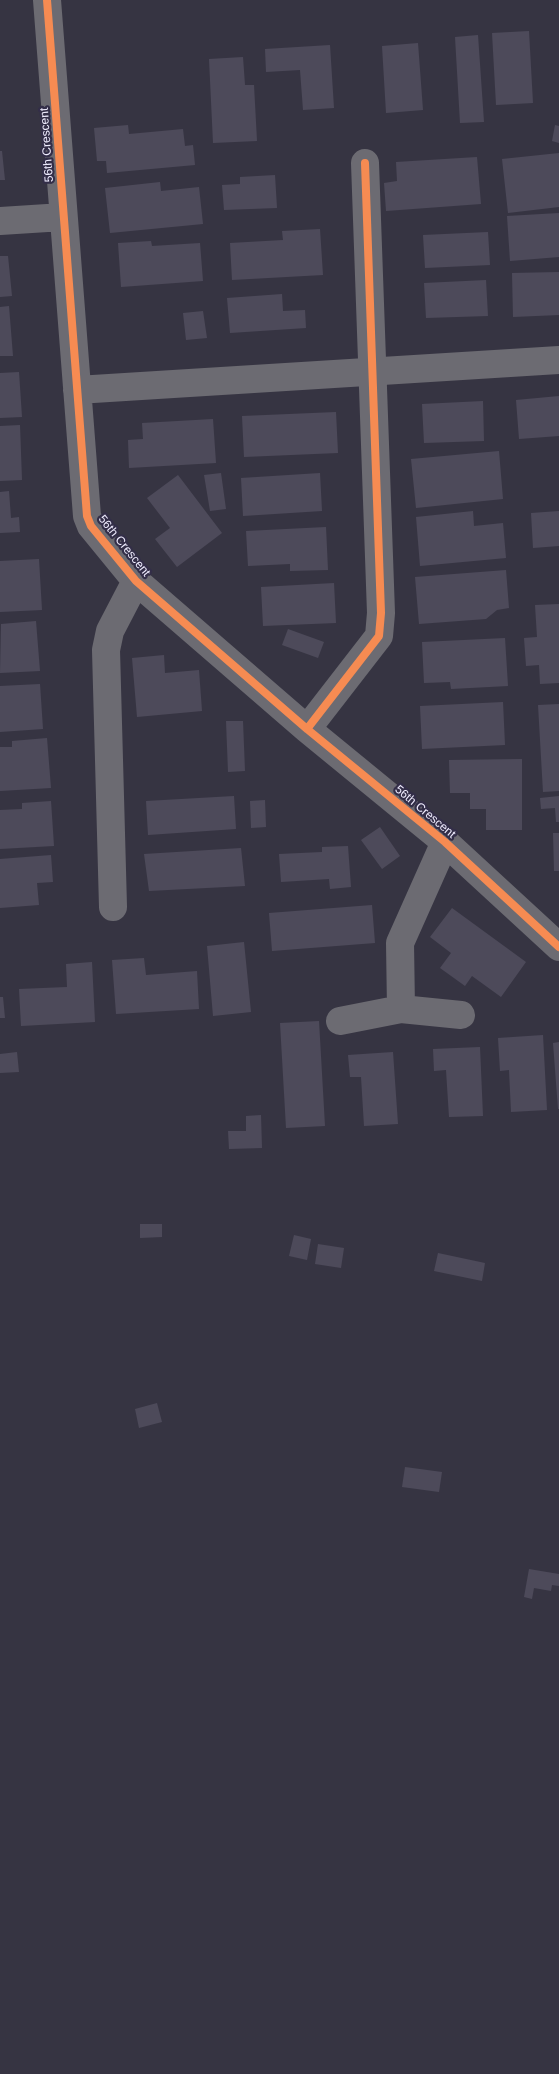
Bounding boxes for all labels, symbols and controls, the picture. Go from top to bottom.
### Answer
street label: 56th Crescent [37,107,57,183]
street label: 56th Crescent [95,512,153,580]
street label: 56th Crescent [392,782,458,842]

